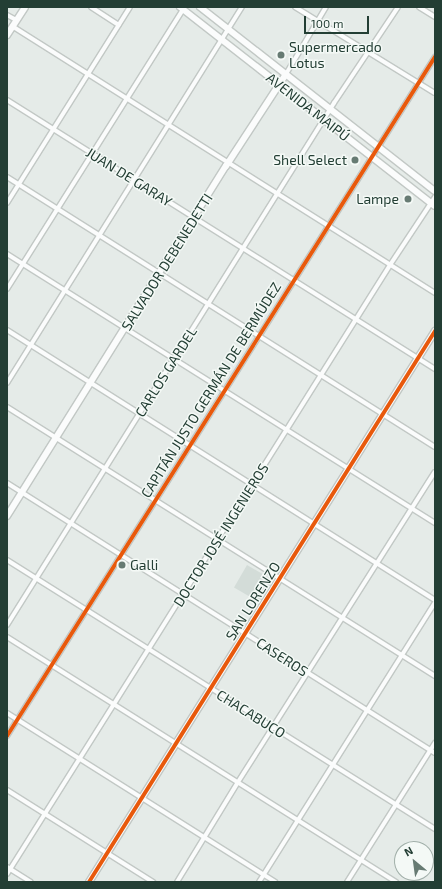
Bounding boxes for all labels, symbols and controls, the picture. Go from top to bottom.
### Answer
scale bar [306,8,371,34]
text: 100 m [311,16,343,30]
place label: Supermercado Lotus [289,39,382,72]
marker: Supermercado Lotus [276,50,286,60]
street label: AVENIDA MAIPÚ [263,69,353,145]
street label: JUAN DE GARAY [83,144,175,210]
place label: Shell Select [273,152,347,168]
marker: Shell Select [350,155,360,165]
street label: SALVADOR DEBENEDETTI [118,190,216,334]
place label: Lampe [356,191,399,207]
marker: Lampe [402,193,414,205]
street label: CAPITÁN JUSTO GERMÁN DE BERMÚDEZ [137,279,285,501]
street label: CARLOS GARDEL [132,324,200,420]
street label: DOCTOR JOSÉ INGENIEROS [170,460,272,610]
place label: Galli [130,557,158,573]
street label: SAN LORENZO [222,559,284,643]
marker: Galli [117,560,127,570]
street label: CASEROS [253,634,311,680]
street label: CHACABUCO [214,686,288,742]
north arrow [394,841,434,881]
text: N [402,843,415,859]

